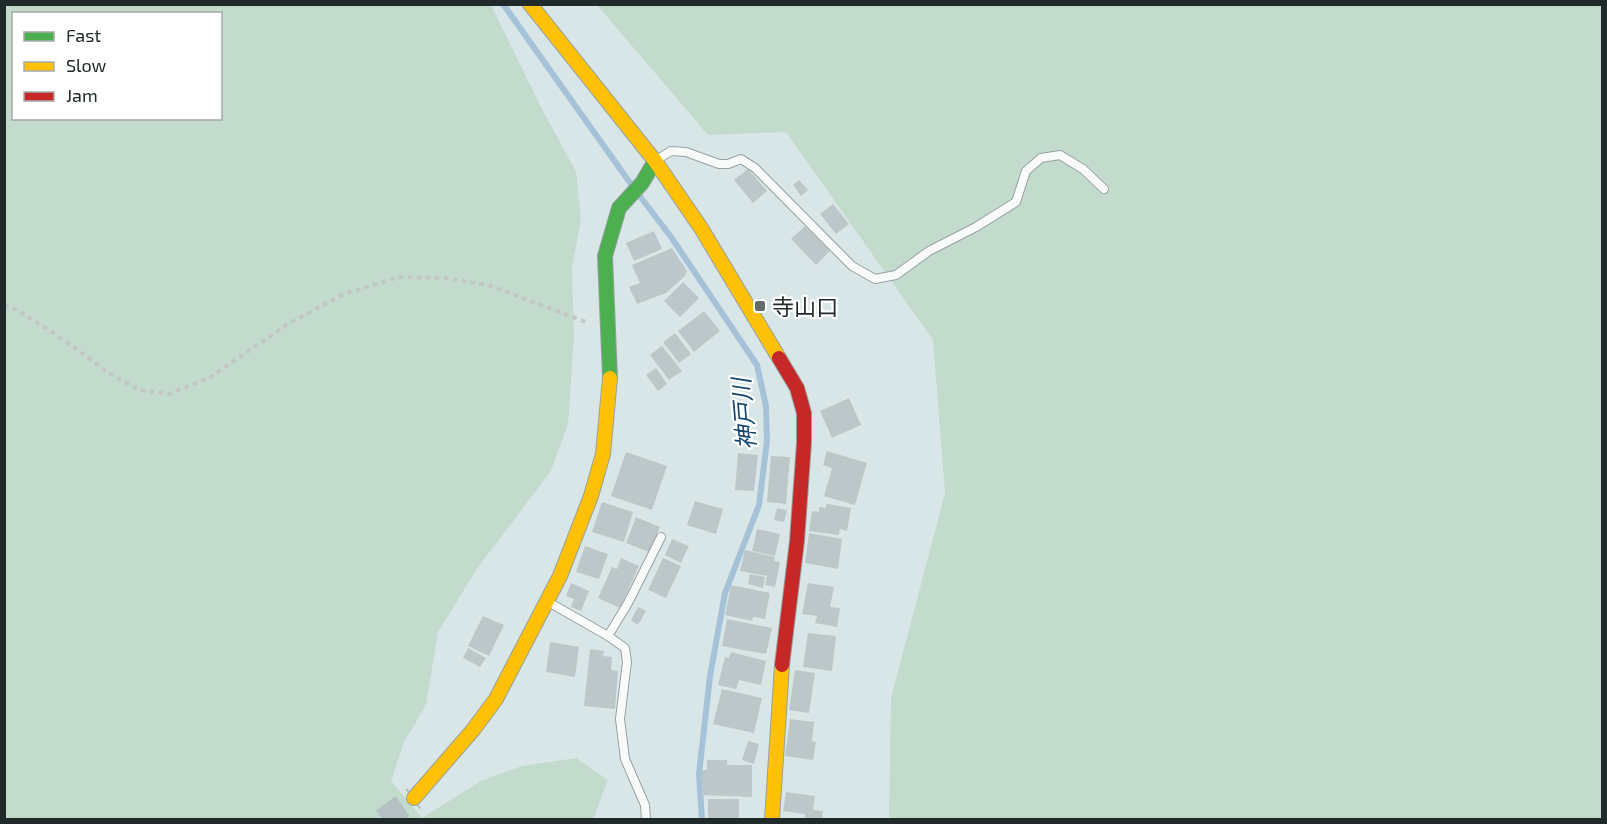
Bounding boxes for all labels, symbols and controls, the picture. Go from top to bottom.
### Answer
legend [12,12,222,120]
text: Fast [66,24,101,46]
text: Slow [66,54,107,76]
text: Jam [66,84,98,106]
place label: 寺山口 [772,293,838,319]
marker: 寺山口 [753,299,767,313]
water label: 神戸川 [725,374,761,451]

